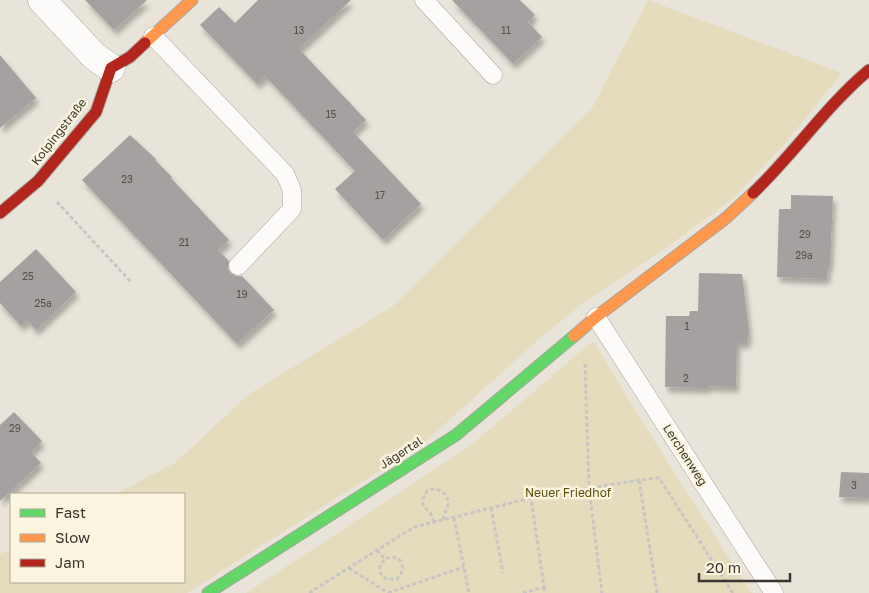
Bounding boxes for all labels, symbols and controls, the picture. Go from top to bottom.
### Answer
house number: 13 [294,24,304,36]
house number: 11 [501,24,511,36]
street label: Kolpingstraße [28,95,89,168]
house number: 15 [326,108,337,120]
house number: 23 [121,173,133,185]
house number: 17 [375,189,385,201]
house number: 29 [799,228,811,240]
house number: 21 [179,236,189,248]
house number: 29a [795,249,813,261]
house number: 25 [22,270,34,282]
house number: 19 [237,288,247,300]
house number: 25a [34,297,52,309]
house number: 1 [685,320,690,332]
house number: 2 [683,372,689,384]
street label: Lerchenweg [660,421,711,488]
house number: 29 [9,422,21,434]
street label: Jägertal [376,433,425,472]
house number: 3 [851,479,857,491]
park label: Neuer Friedhof [525,485,612,500]
legend [10,493,185,583]
text: Fast [55,503,86,521]
text: Slow [55,528,90,546]
scale bar [699,550,790,582]
text: Jam [55,553,85,571]
text: 20 m [706,558,741,576]

